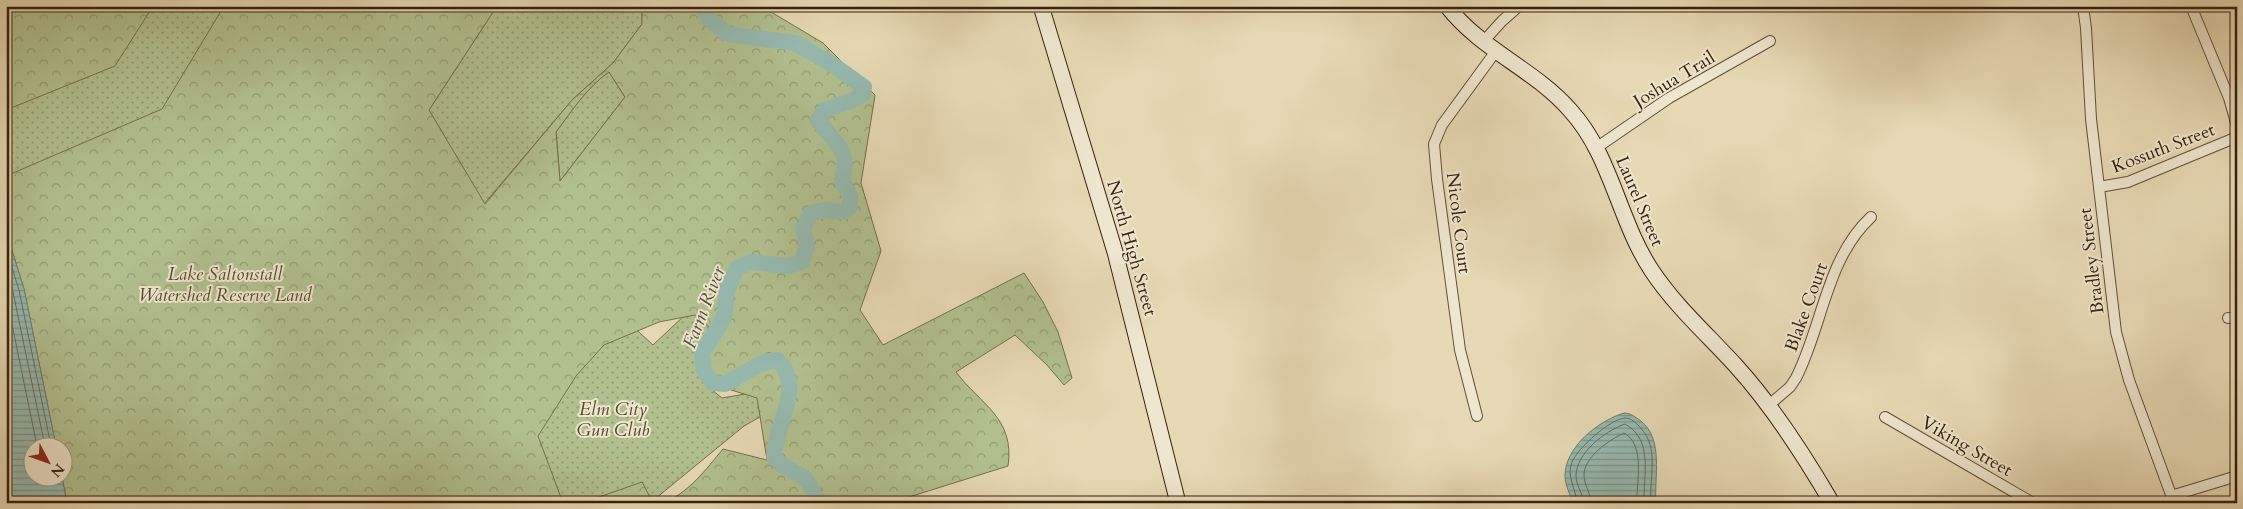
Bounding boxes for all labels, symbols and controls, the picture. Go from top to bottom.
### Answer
street label: Joshua Trail [1626,45,1720,115]
street label: Kossuth Street [2108,117,2219,180]
street label: Laurel Street [1609,152,1670,251]
street label: Nicole Court [1440,171,1477,275]
street label: North High Street [1100,177,1163,319]
street label: Bradley Street [2073,206,2110,315]
street label: Blake Court [1779,259,1834,355]
park label: Lake Saltonstall Watershed Reserve Land [138,262,313,308]
water label: Farm River [676,262,732,352]
park label: Elm City Gun Club [577,397,650,443]
street label: Viking Street [1917,410,2017,483]
north arrow [22,436,72,486]
text: N [46,459,69,481]

